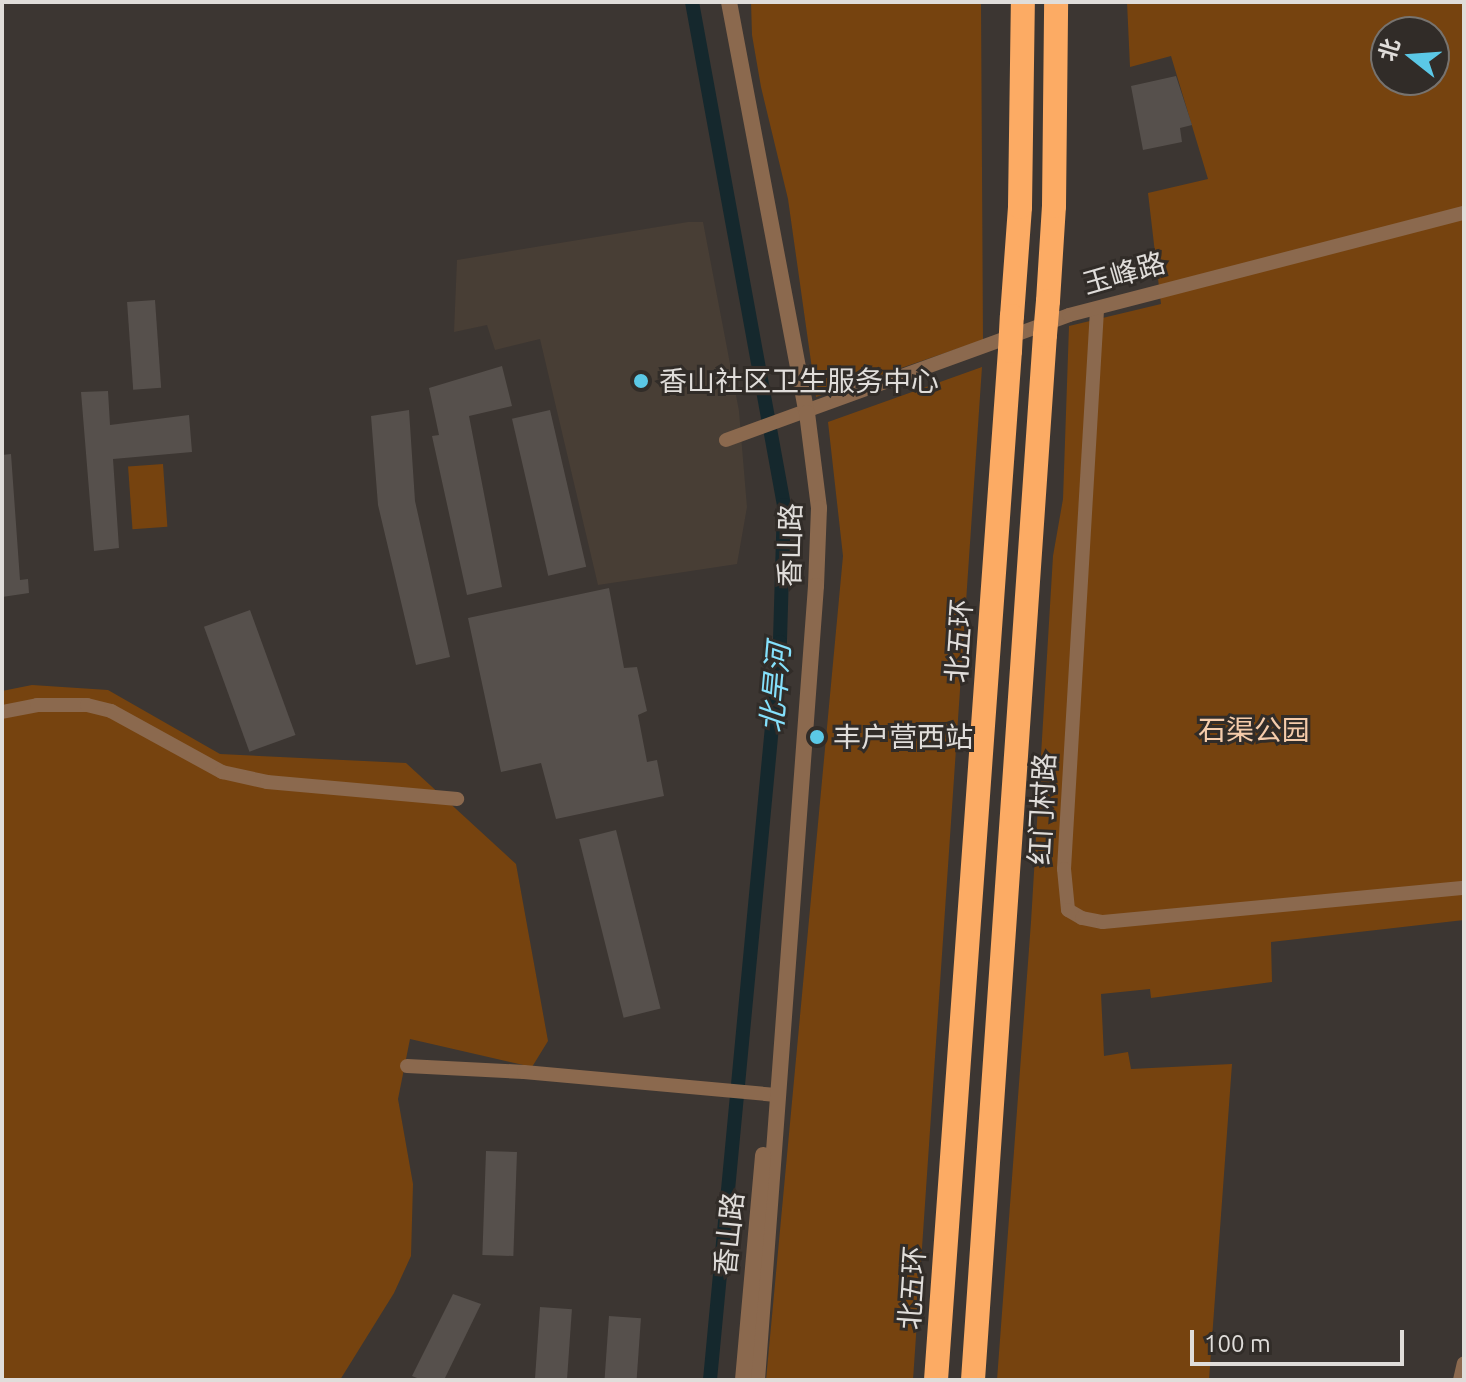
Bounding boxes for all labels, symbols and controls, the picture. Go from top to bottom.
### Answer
north arrow [1370,16,1450,96]
text: 北 [1373,35,1404,64]
street label: 玉峰路 [1079,245,1169,301]
place label: 香山社区卫生服务中心 [659,364,939,398]
marker: 香山社区卫生服务中心 [630,370,652,392]
street label: 香山路 [772,503,808,587]
street label: 北五环 [939,598,979,684]
water label: 北旱河 [753,642,797,734]
park label: 石渠公园 [1198,713,1310,747]
place label: 丰户营西站 [833,720,973,754]
marker: 丰户营西站 [808,728,826,746]
street label: 红门村路 [1022,752,1062,866]
street label: 香山路 [708,1190,750,1278]
street label: 北五环 [892,1245,932,1331]
scale bar [1194,1314,1408,1364]
text: 100 m [1204,1330,1271,1357]

